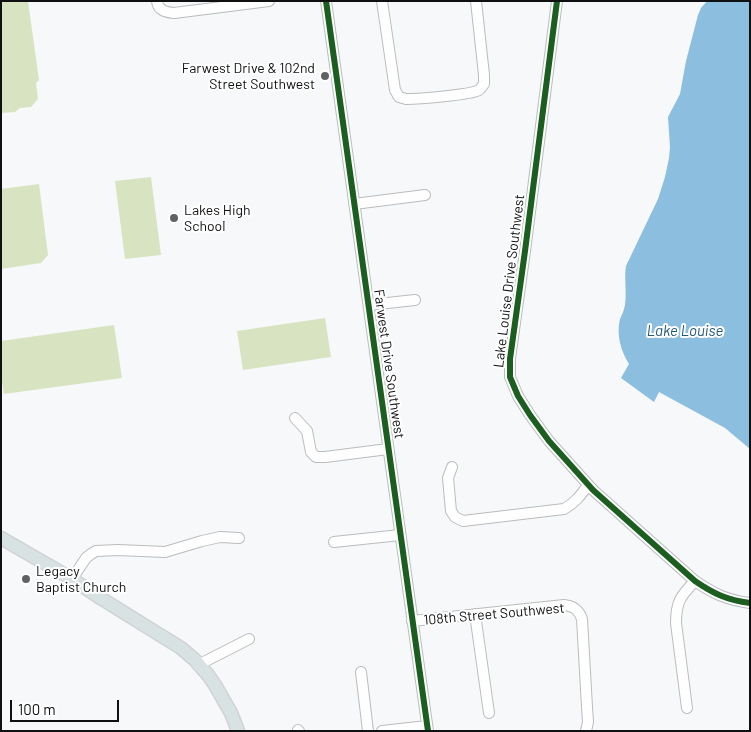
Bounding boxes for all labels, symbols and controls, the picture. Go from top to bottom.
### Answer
place label: Farwest Drive & 102nd Street Southwest [182,60,315,92]
marker: Farwest Drive & 102nd Street Southwest [319,70,331,82]
street label: Lake Louise Drive Southwest [490,193,528,369]
place label: Lakes High School [184,202,250,234]
marker: Lakes High School [168,212,180,224]
street label: Farwest Drive Southwest [370,288,408,440]
water label: Lake Louise [647,322,723,340]
place label: Legacy Baptist Church [36,563,126,596]
marker: Legacy Baptist Church [20,573,32,585]
street label: 108th Street Southwest [423,599,565,629]
scale bar [12,690,121,722]
text: 100 m [18,700,56,718]

